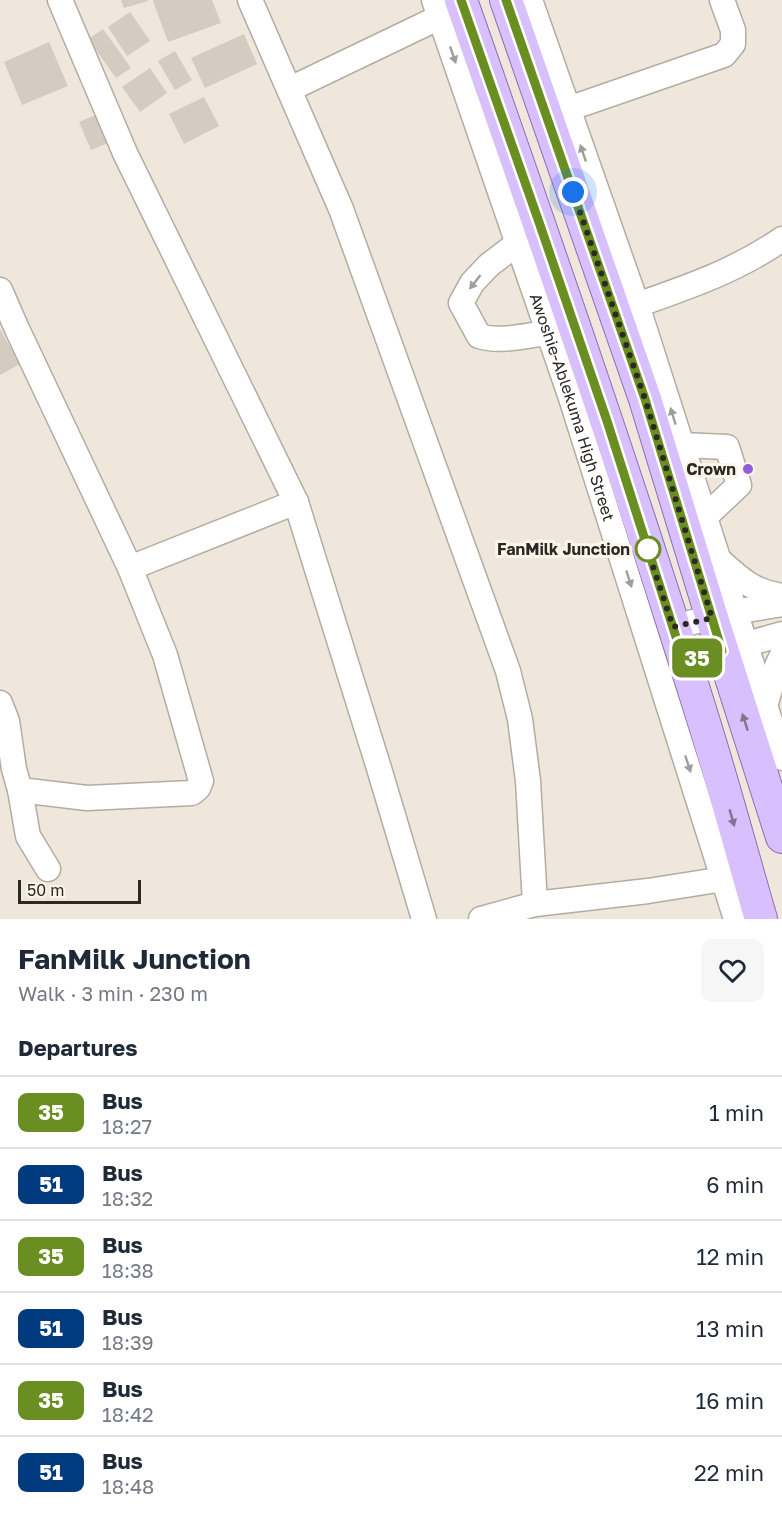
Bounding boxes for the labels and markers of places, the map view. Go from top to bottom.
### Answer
place label: Crown [686,459,736,479]
marker: Crown [741,462,755,476]
marker: FanMilk Junction [635,536,661,562]
place label: FanMilk Junction [497,539,630,559]

